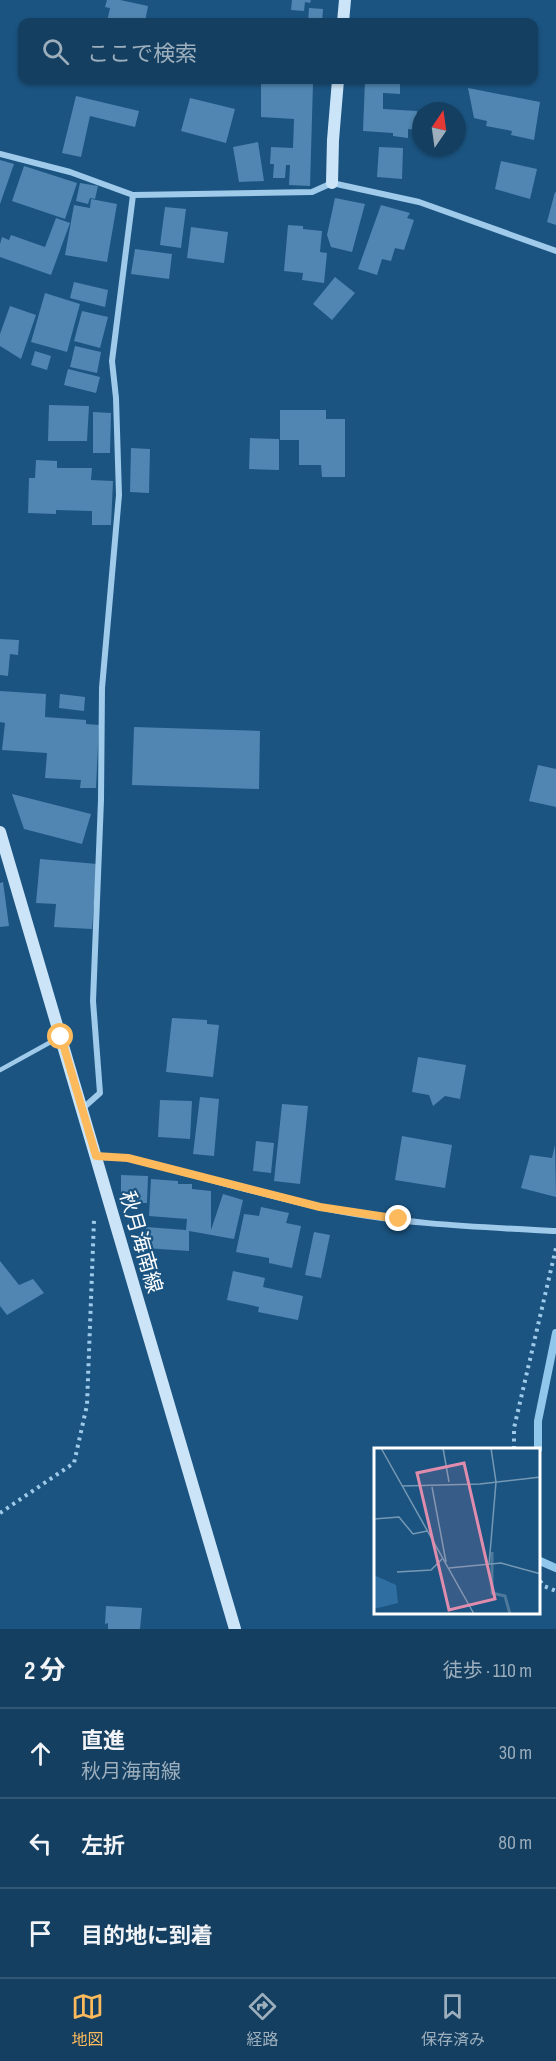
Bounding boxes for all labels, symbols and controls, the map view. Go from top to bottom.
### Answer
search box [18,18,538,84]
icon: search [39,35,72,68]
text: ここで検索 [87,41,197,68]
north arrow [412,102,466,156]
route start [47,1023,73,1049]
street label: 秋月海南線 [114,1188,167,1296]
route end [385,1205,411,1231]
inset map [374,1448,541,1614]
text: 2 分 [24,1656,65,1687]
text: 徒歩 · 110 m [443,1659,532,1683]
text: 直進 [81,1728,125,1755]
icon: ahead [24,1737,57,1770]
text: 30 m [499,1741,532,1765]
text: 秋月海南線 [81,1760,181,1784]
icon: left [24,1827,57,1860]
text: 80 m [498,1831,532,1855]
text: 左折 [81,1833,125,1860]
icon: arrive [24,1917,57,1950]
text: 目的地に到着 [81,1923,213,1950]
tab: 地図 [71,1990,104,2050]
tab: 経路 [246,1990,279,2050]
tab: 保存済み [421,1990,485,2050]

